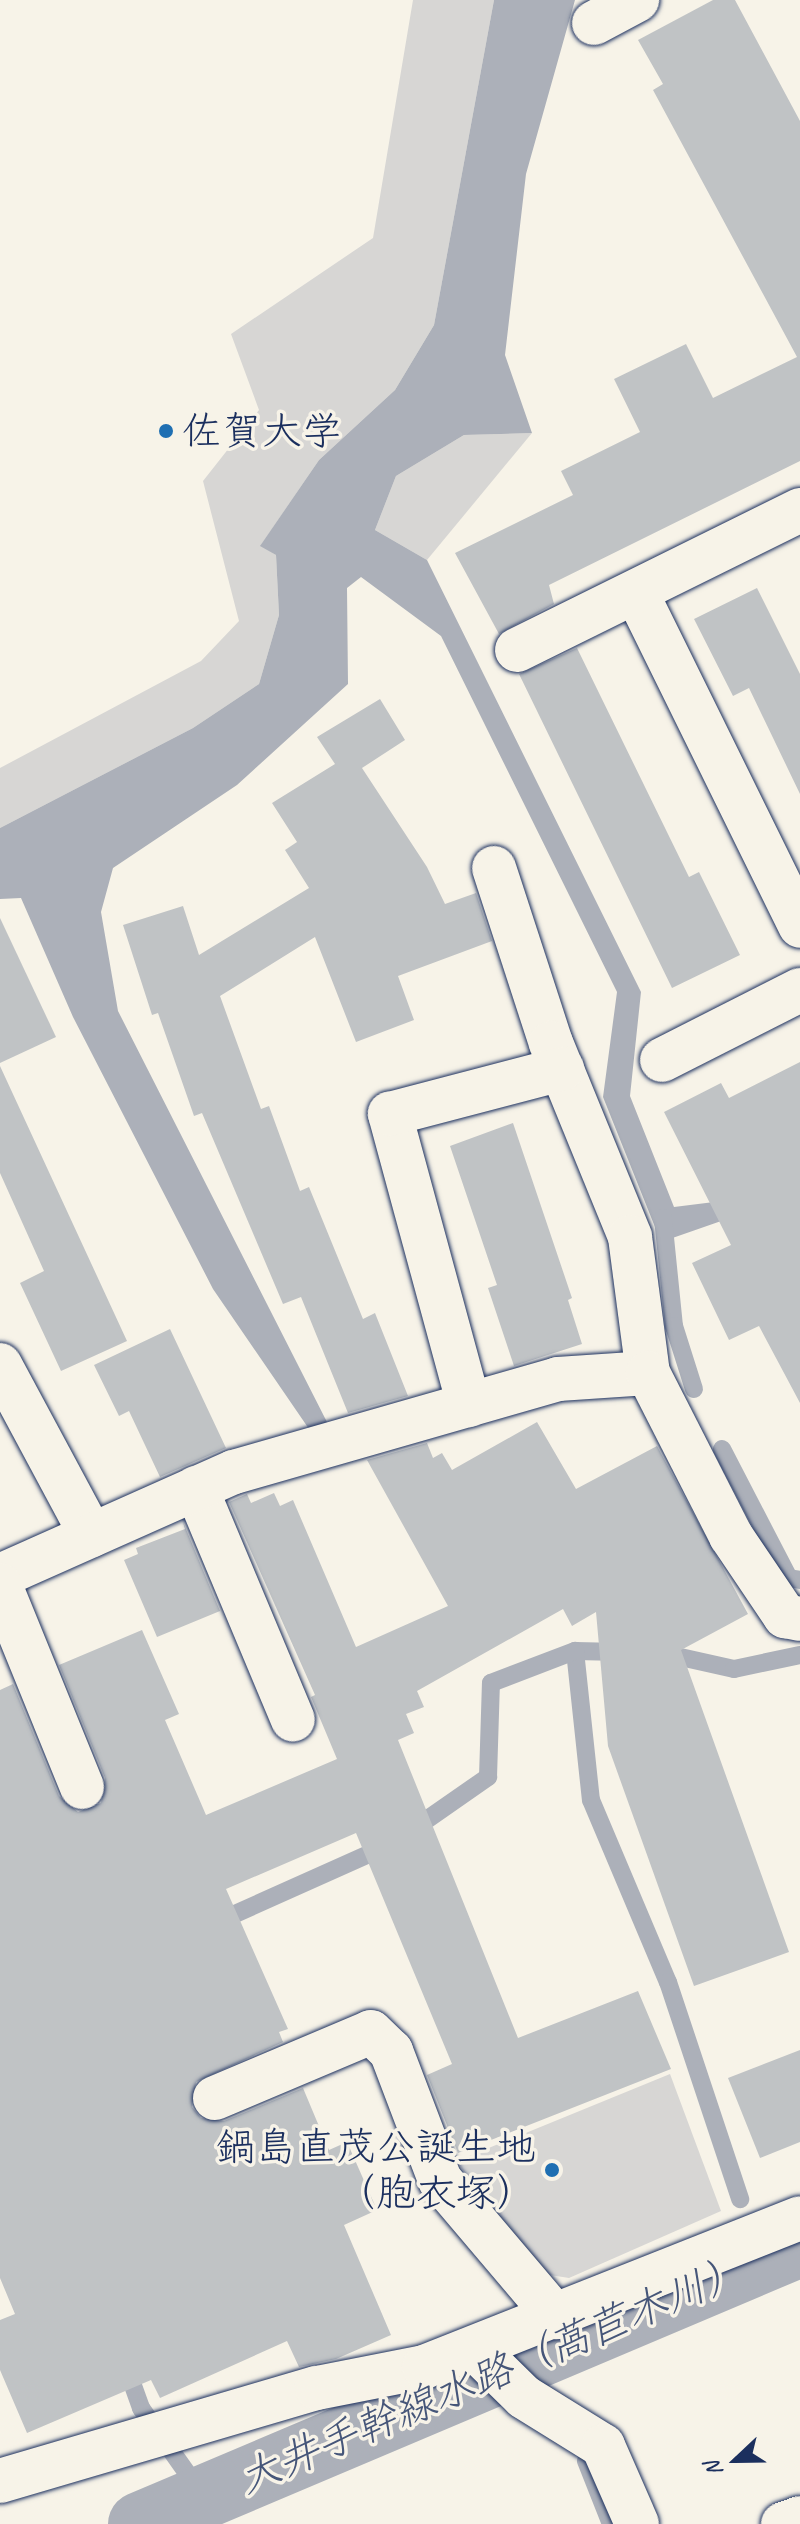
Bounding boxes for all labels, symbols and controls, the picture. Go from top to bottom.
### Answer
place label: 佐賀大学 [182,407,342,455]
marker: 佐賀大学 [157,422,175,440]
place label: 鍋島直茂公誕生地 （胞衣塚） [216,2123,536,2217]
marker: 鍋島直茂公誕生地 （胞衣塚） [543,2161,561,2179]
water label: 大井手幹線水路（萵苣木川） [231,2245,753,2505]
north arrow [696,2420,776,2500]
text: N [698,2457,729,2481]

